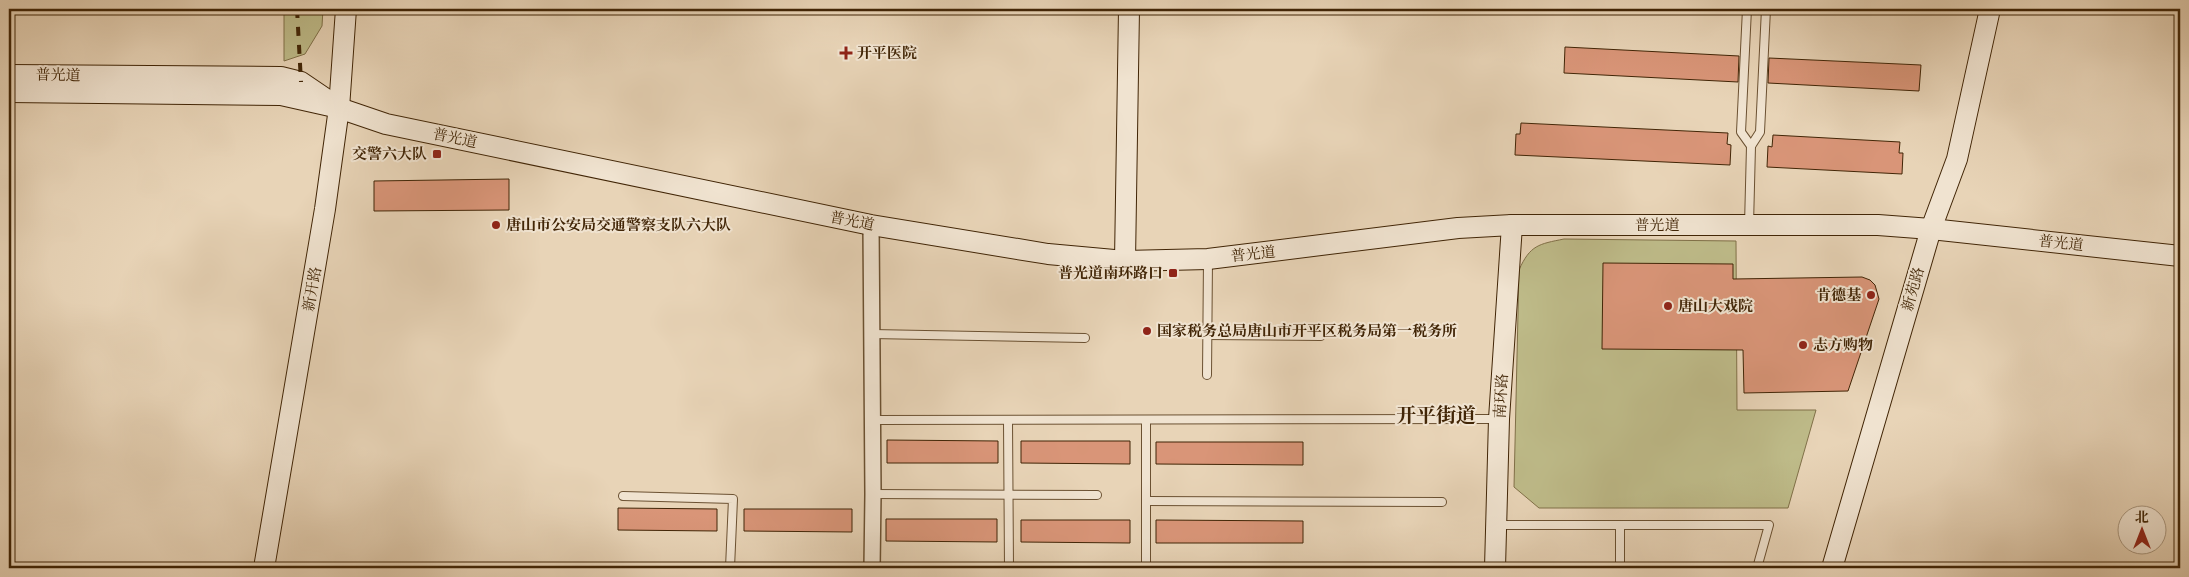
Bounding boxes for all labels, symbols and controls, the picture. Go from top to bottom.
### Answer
place label: 开平医院 [857,44,917,62]
marker: 开平医院 [839,46,853,60]
street label: 普光道 [35,66,81,84]
street label: 普光道 [431,125,479,151]
place label: 交警六大队 [352,145,427,163]
marker: 交警六大队 [431,148,443,160]
street label: 普光道 [828,208,876,234]
place label: 唐山市公安局交通警察支队六大队 [506,216,731,234]
street label: 普光道 [1634,216,1680,234]
marker: 唐山市公安局交通警察支队六大队 [490,219,502,231]
street label: 普光道 [2038,232,2084,254]
street label: 普光道 [1230,243,1276,265]
place label: 普光道南环路口 [1058,264,1163,282]
street label: 新开路 [299,265,325,313]
street label: 新苑路 [1898,265,1928,313]
marker: 普光道南环路口 [1167,267,1179,279]
place label: 肯德基 [1816,286,1862,304]
marker: 肯德基 [1865,289,1877,301]
place label: 唐山大戏院 [1678,297,1753,315]
marker: 唐山大戏院 [1662,300,1674,312]
place label: 国家税务总局唐山市开平区税务局第一税务所 [1157,322,1457,340]
marker: 国家税务总局唐山市开平区税务局第一税务所 [1141,325,1153,337]
place label: 志方购物 [1813,336,1873,354]
marker: 志方购物 [1797,339,1809,351]
street label: 南环路 [1491,373,1511,419]
district label: 开平街道 [1396,404,1476,427]
north arrow [2116,504,2166,554]
text: 北 [2135,509,2149,526]

